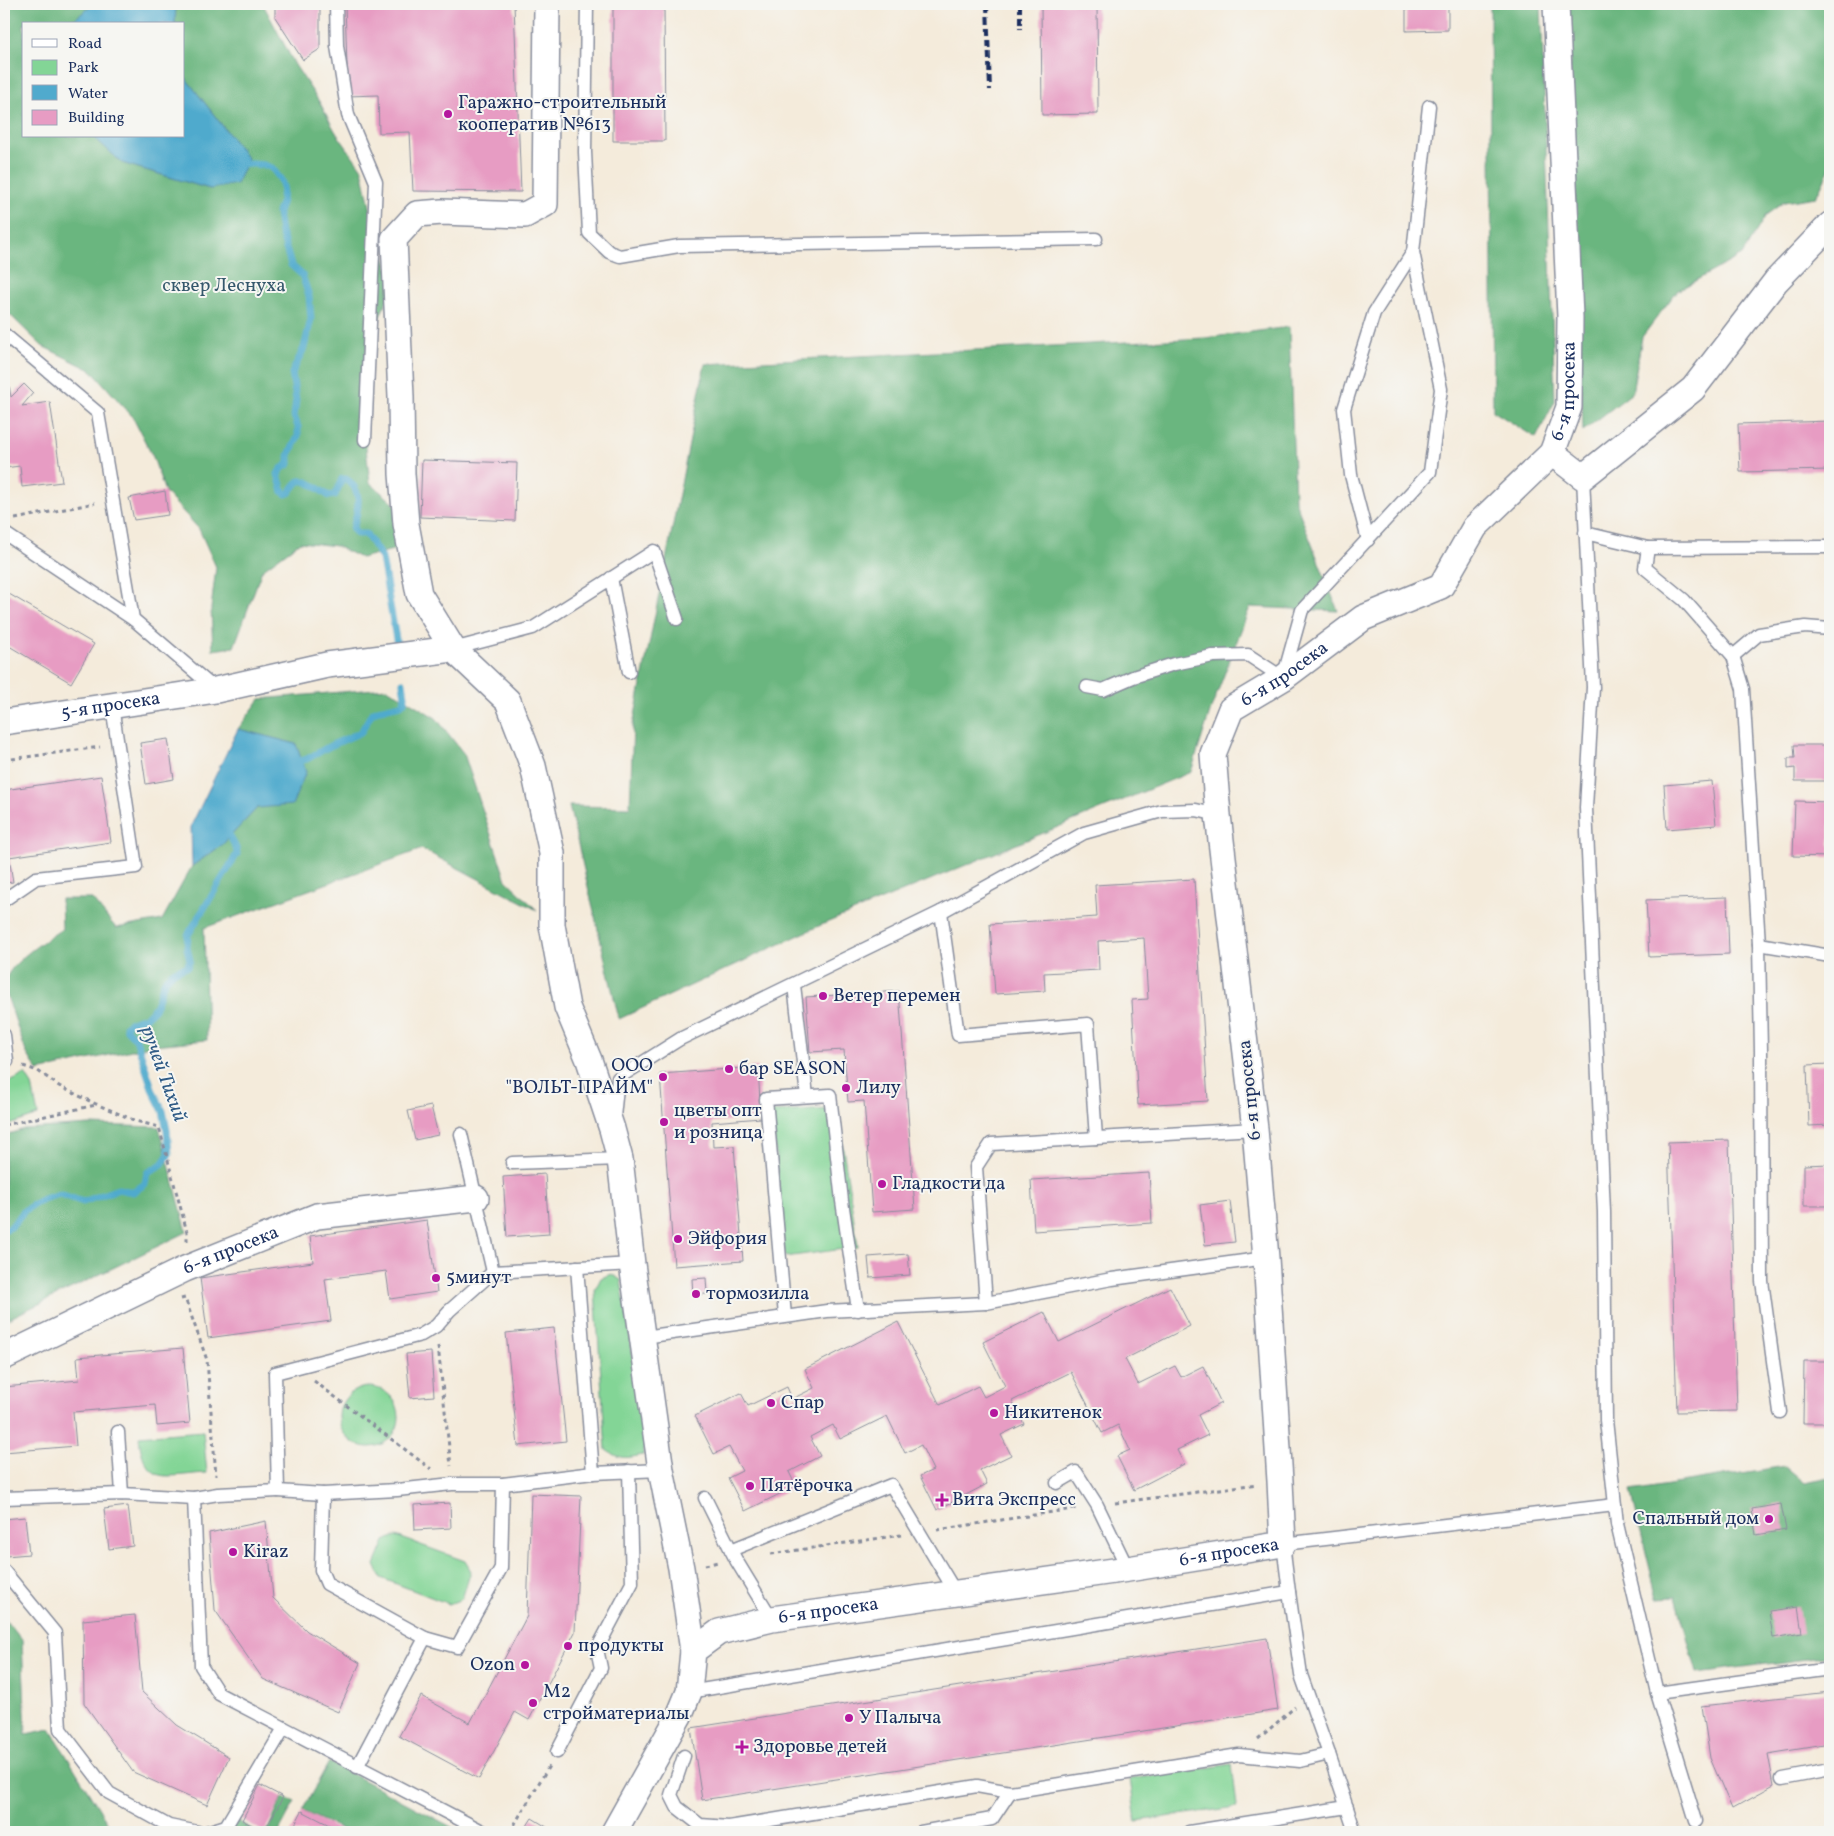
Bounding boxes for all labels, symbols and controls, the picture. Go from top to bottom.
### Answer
legend [22,22,185,138]
text: Road [68,34,102,55]
text: Park [68,58,99,79]
text: Water [68,84,108,105]
place label: Гаражно-строительный кооператив №613 [458,90,667,138]
text: Building [68,108,125,129]
marker: Гаражно-строительный кооператив №613 [442,108,454,120]
park label: сквер Леснуха [162,273,286,299]
street label: 6-я просека [1544,341,1583,445]
street label: 6-я просека [1236,635,1334,713]
street label: 5-я просека [59,686,162,726]
place label: Ветер перемен [833,983,961,1009]
marker: Ветер перемен [817,990,829,1002]
water label: ручей Тихий [133,1022,193,1126]
street label: 6-я просека [1232,1038,1268,1142]
place label: ООО "ВОЛЬТ-ПРАЙМ" [506,1053,653,1101]
place label: бар SEASON [739,1056,846,1082]
marker: бар SEASON [723,1063,735,1075]
marker: ООО "ВОЛЬТ-ПРАЙМ" [657,1071,669,1083]
place label: Лилу [856,1075,901,1101]
marker: Лилу [840,1082,852,1094]
place label: цветы опт и розница [674,1098,763,1146]
marker: цветы опт и розница [658,1116,670,1128]
place label: Гладкости да [892,1171,1005,1197]
marker: Гладкости да [876,1178,888,1190]
street label: 6-я просека [179,1220,283,1281]
place label: Эйфория [688,1226,767,1252]
marker: Эйфория [672,1233,684,1245]
place label: 5минут [446,1265,511,1291]
marker: 5минут [430,1272,442,1284]
place label: тормозилла [706,1281,809,1307]
marker: тормозилла [690,1288,702,1300]
place label: Спар [781,1390,824,1416]
marker: Спар [765,1397,777,1409]
place label: Никитенок [1004,1400,1102,1426]
marker: Никитенок [988,1407,1000,1419]
place label: Пятёрочка [760,1473,853,1499]
marker: Пятёрочка [744,1480,756,1492]
place label: Вита Экспресс [952,1487,1076,1513]
marker: Вита Экспресс [936,1494,948,1506]
place label: Спальный дом [1633,1506,1759,1532]
marker: Спальный дом [1763,1513,1775,1525]
street label: 6-я просека [1177,1532,1281,1574]
place label: Kiraz [243,1539,289,1565]
marker: Kiraz [227,1546,239,1558]
street label: 6-я просека [777,1591,880,1631]
place label: продукты [578,1633,664,1659]
marker: продукты [562,1640,574,1652]
place label: Ozon [470,1652,515,1678]
marker: Ozon [519,1659,531,1671]
place label: М2 стройматериалы [543,1679,690,1727]
marker: М2 стройматериалы [527,1697,539,1709]
place label: У Палыча [859,1705,942,1731]
marker: У Палыча [843,1712,855,1724]
place label: Здоровье детей [753,1734,887,1760]
marker: Здоровье детей [735,1740,749,1754]

